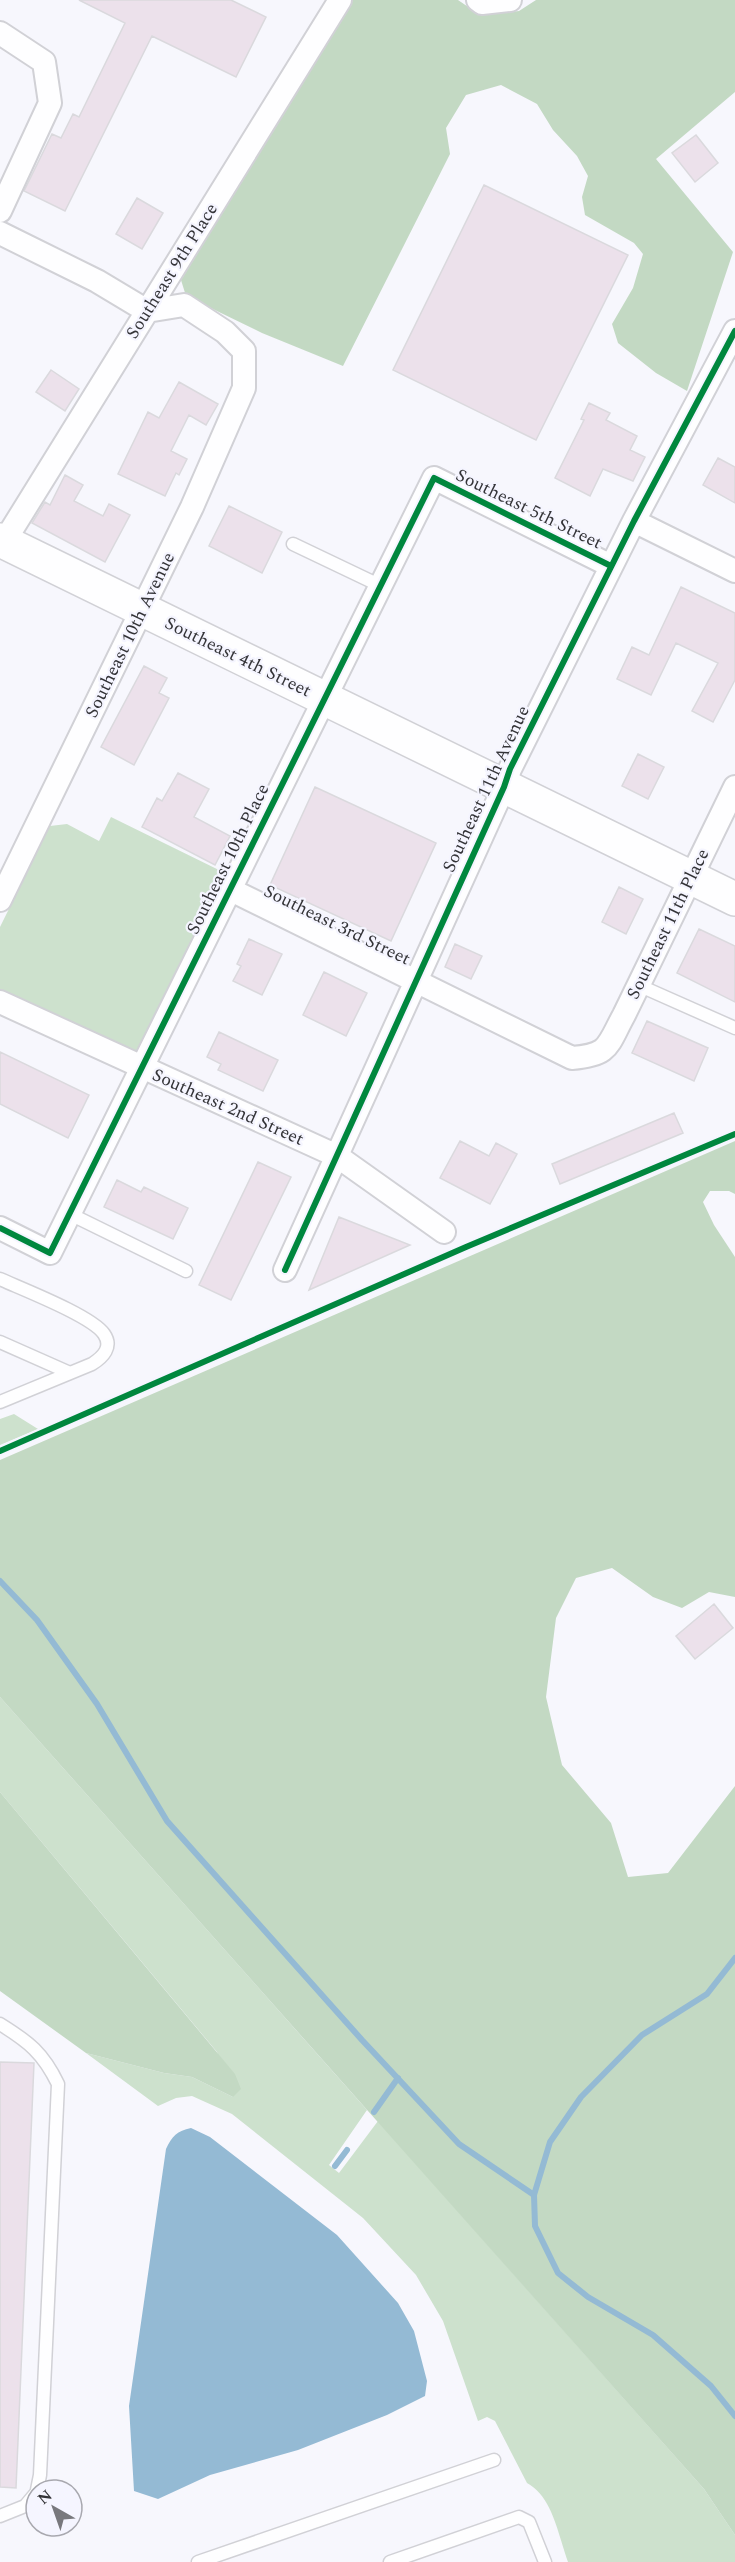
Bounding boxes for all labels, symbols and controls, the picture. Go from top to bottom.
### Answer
street label: Southeast 9th Place [119,198,225,344]
street label: Southeast 5th Street [451,462,607,556]
street label: Southeast 10th Avenue [78,548,182,722]
street label: Southeast 4th Street [160,610,316,704]
street label: Southeast 11th Avenue [435,701,537,877]
street label: Southeast 10th Place [180,779,276,939]
street label: Southeast 11th Place [620,844,716,1004]
street label: Southeast 3rd Street [259,878,415,972]
street label: Southeast 2nd Street [148,1061,308,1153]
north arrow [24,2478,84,2538]
text: N [32,2484,58,2511]

